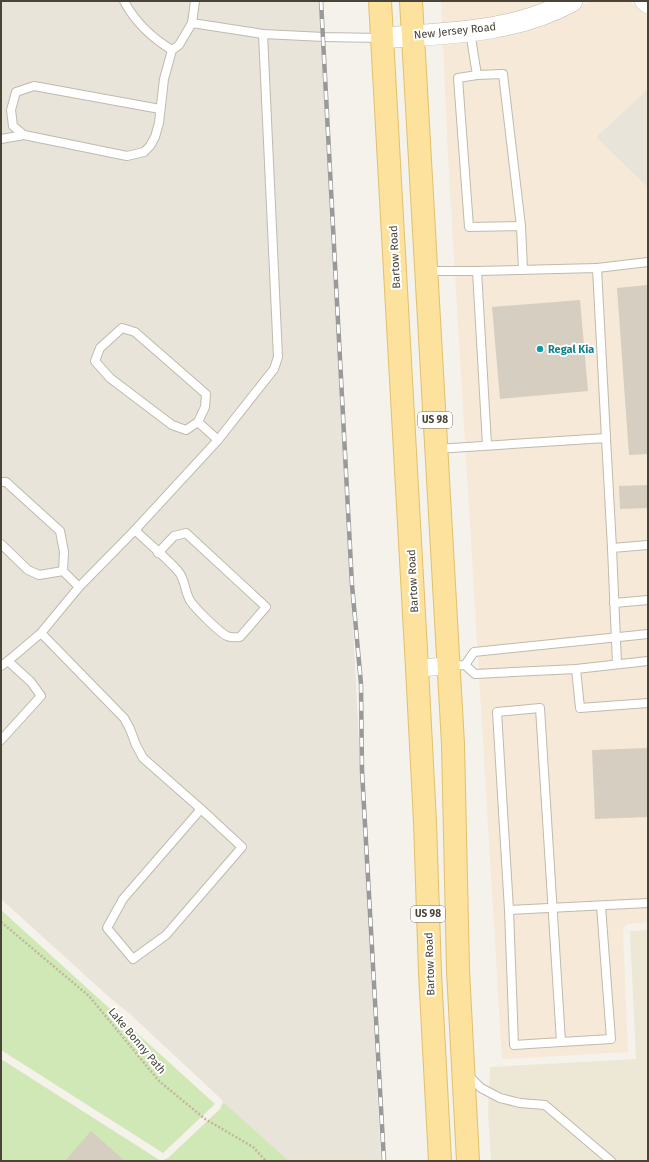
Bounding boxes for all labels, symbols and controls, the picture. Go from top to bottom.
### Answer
street label: New Jersey Road [413,20,497,42]
street label: Bartow Road [387,225,403,289]
place label: Regal Kia [548,343,594,356]
marker: Regal Kia [535,344,545,354]
road number: US 98 [418,412,452,428]
street label: Bartow Road [405,549,421,613]
road number: US 98 [411,906,445,922]
street label: Bartow Road [422,932,438,996]
street label: Lake Bonny Path [106,1005,168,1077]

